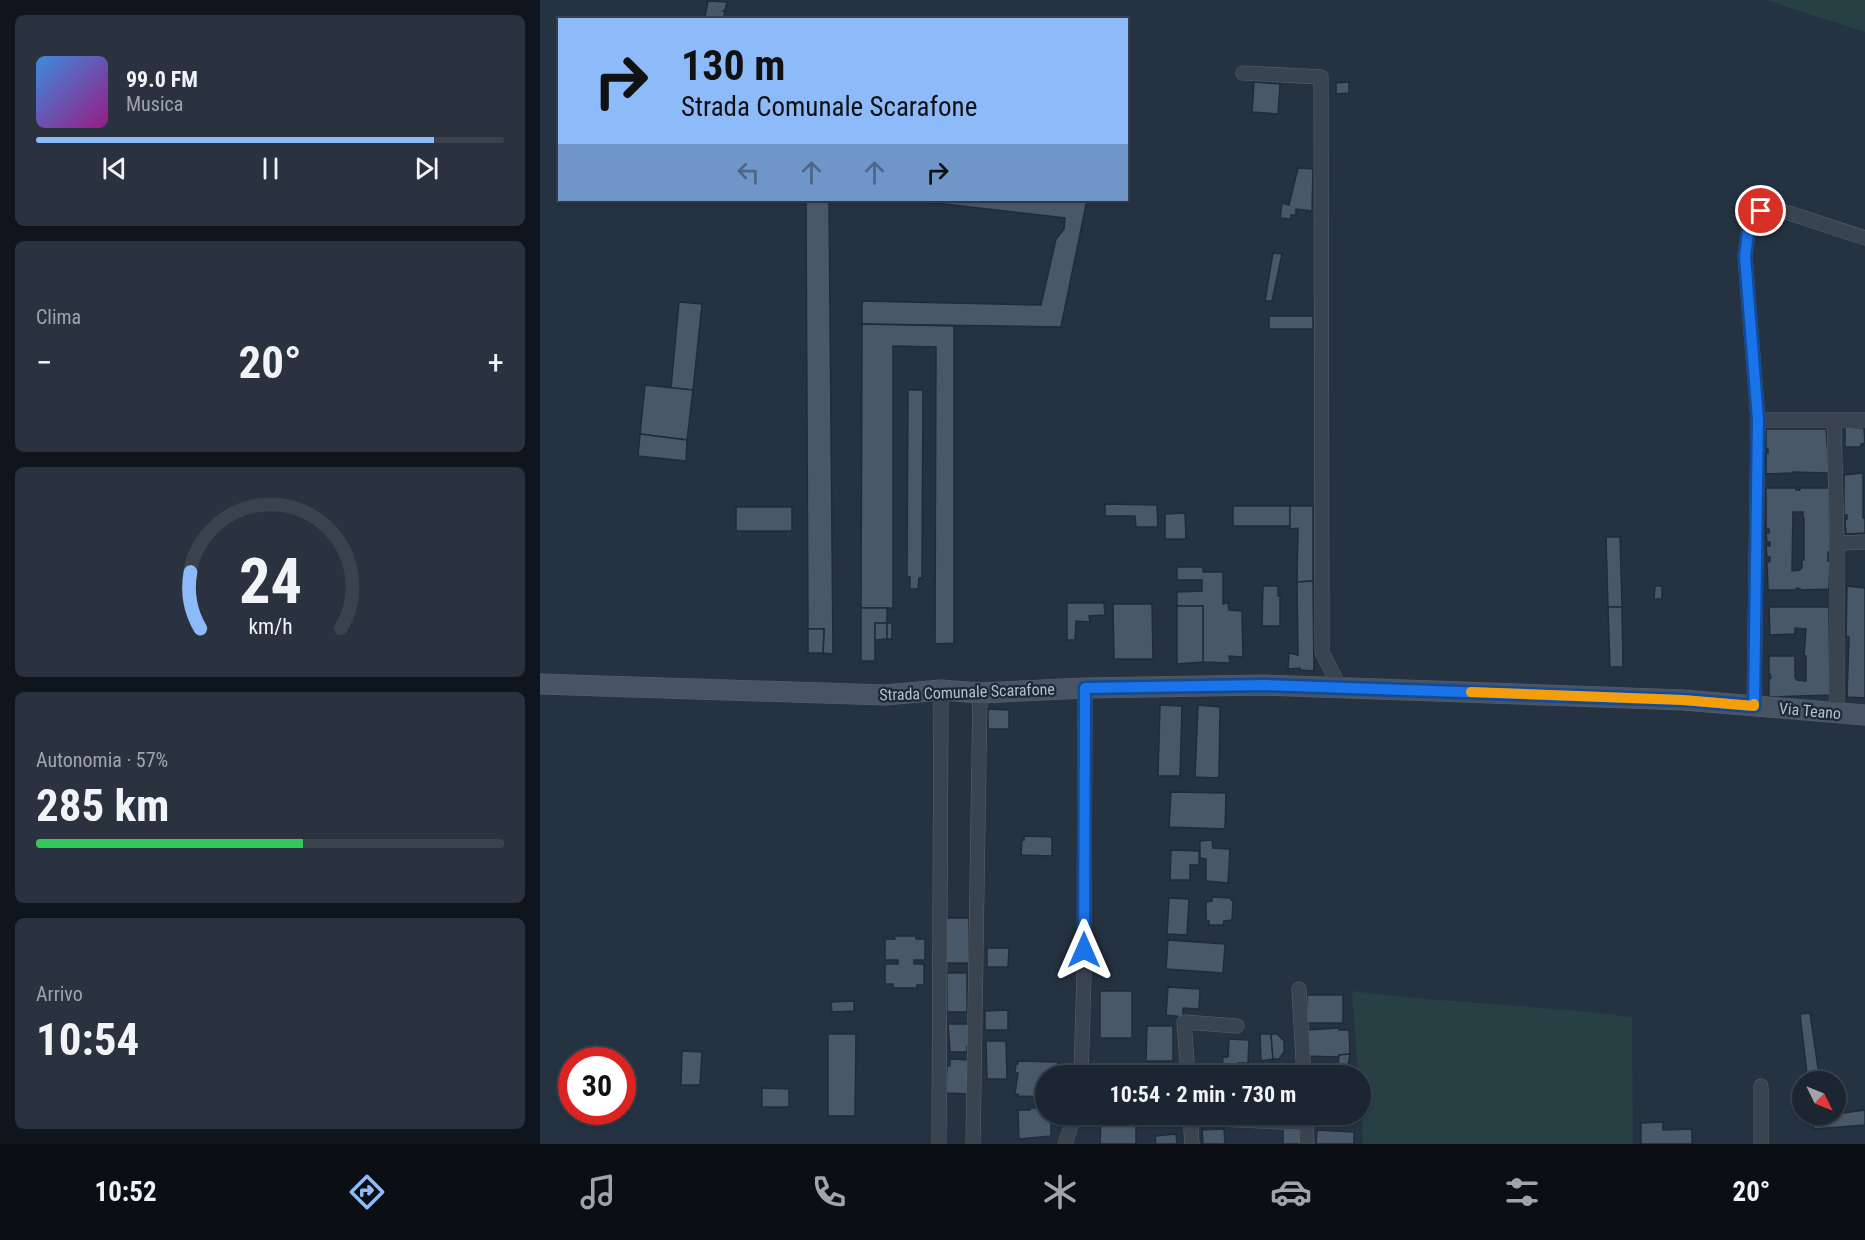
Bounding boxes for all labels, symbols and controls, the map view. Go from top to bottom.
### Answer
text: 130 m [681,41,786,90]
icon: right [582,42,660,120]
text: 99.0 FM [126,67,198,92]
text: Strada Comunale Scarafone [681,91,977,123]
text: Musica [126,92,183,116]
icon: previous [98,152,131,185]
icon: pause [254,152,287,185]
icon: next [410,152,443,185]
icon: left [732,156,765,189]
icon: ahead [795,156,828,189]
icon: ahead [858,156,891,189]
icon: right [921,156,954,189]
pin [1735,185,1786,236]
icon: arrive [1744,194,1777,227]
text: Clima [36,305,81,329]
text: 20° [239,336,302,389]
text: − [36,343,53,382]
text: + [488,343,504,382]
text: 24 [238,545,302,618]
text: km/h [248,614,292,639]
street label: Strada Comunale Scarafone [879,679,1055,705]
street label: Via Teano [1778,699,1842,723]
text: Autonomia · 57% [36,748,168,772]
text: 285 km [36,779,169,832]
position arrow [1052,918,1116,982]
text: Arrivo [36,982,83,1006]
text: 10:54 [36,1013,139,1066]
speed limit sign: 30 [558,1047,636,1125]
north arrow [1792,1071,1846,1125]
map controls [1792,1071,1846,1125]
text: 10:54 · 2 min · 730 m [1110,1082,1296,1107]
icon: directions [346,1171,388,1213]
icon: music [577,1171,619,1213]
icon: phone [808,1171,850,1213]
icon: climate [1039,1171,1081,1213]
icon: car [1270,1171,1312,1213]
icon: filters [1501,1171,1543,1213]
text: 10:52 [95,1176,157,1208]
text: 20° [1733,1176,1770,1208]

